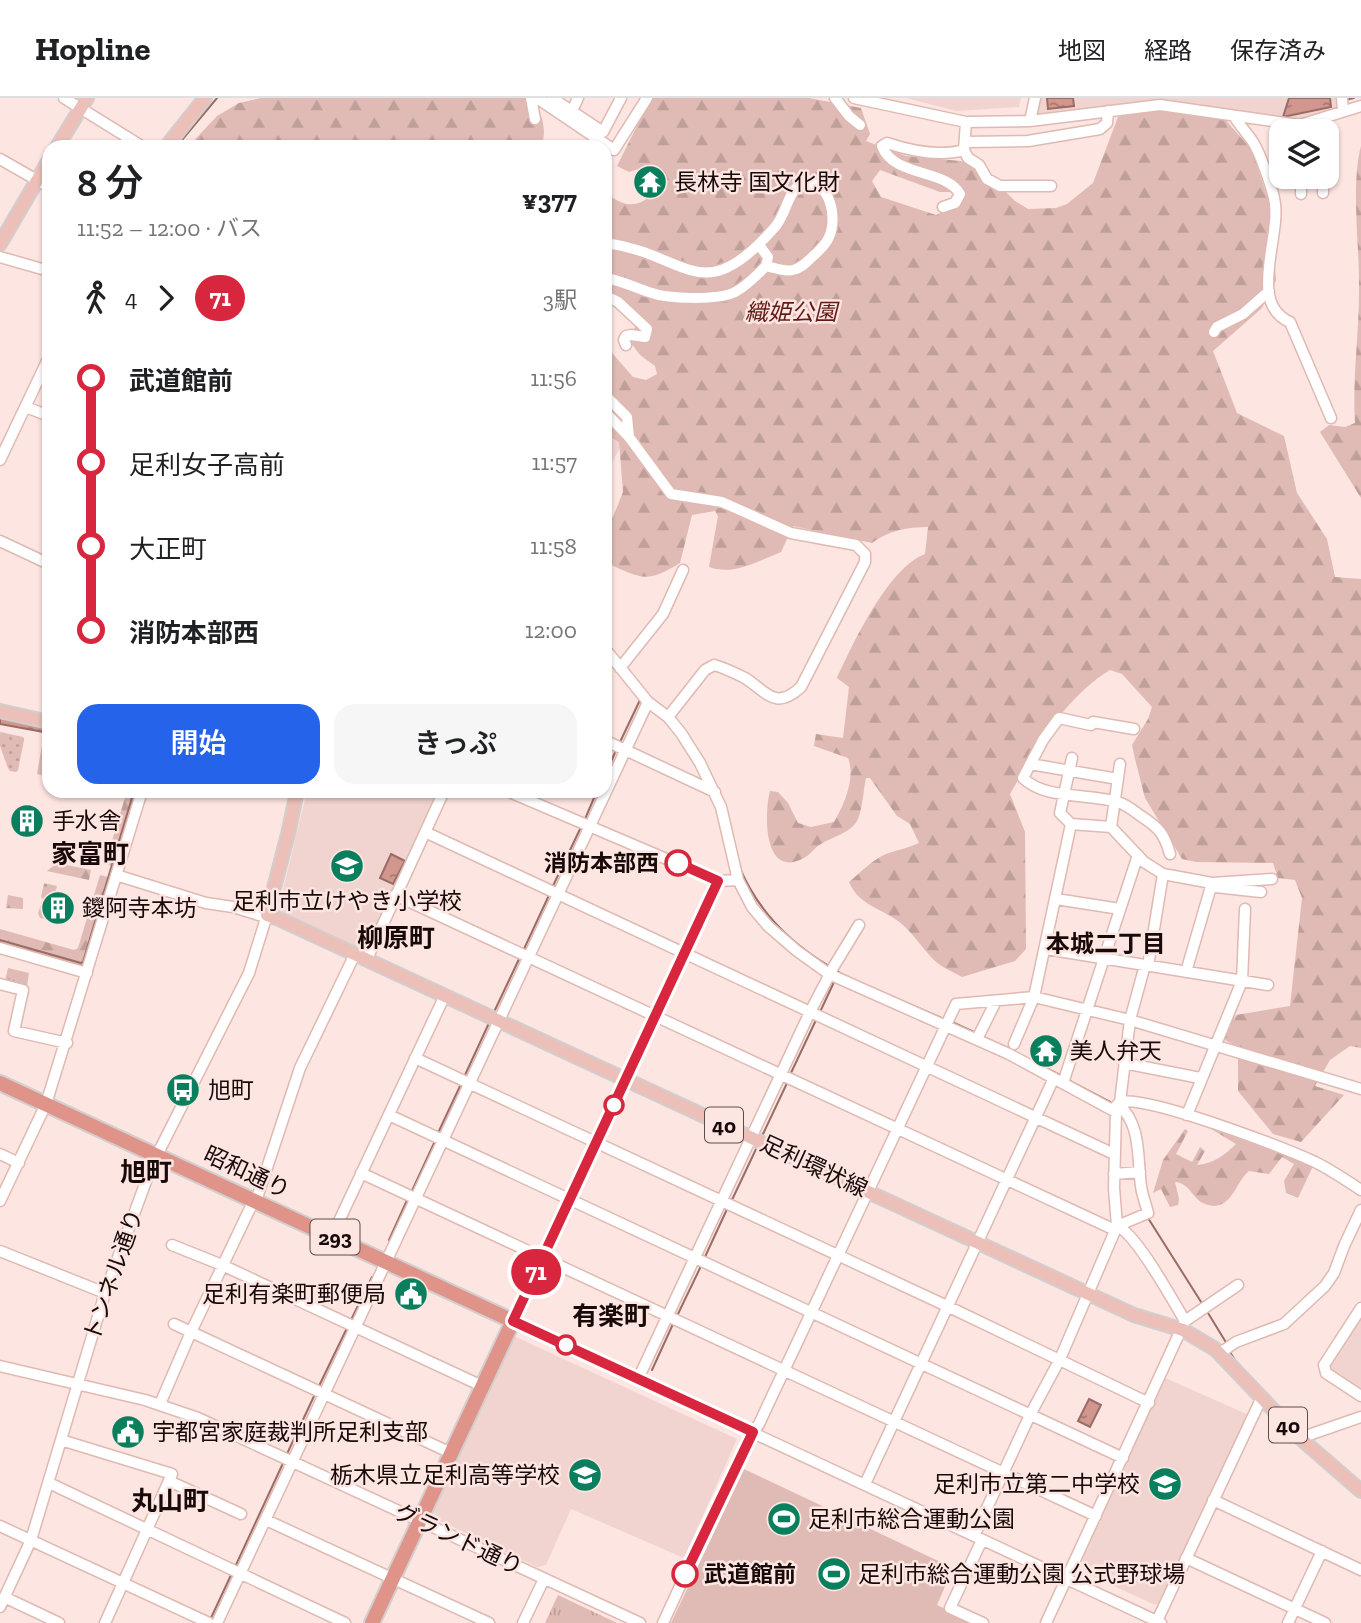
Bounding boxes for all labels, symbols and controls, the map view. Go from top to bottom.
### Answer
text: Hopline [35,29,150,68]
text: 地図 [1058,36,1106,65]
text: 経路 [1144,36,1192,65]
text: 保存済み [1230,36,1326,65]
map controls [1269,119,1339,189]
button: layers [1269,119,1339,189]
text: 8 分 [77,160,143,206]
temple icon: 長林寺 国文化財 [631,163,669,201]
place label: 長林寺 国文化財 [674,168,840,196]
text: ¥377 [522,184,577,216]
text: 11:52 – 12:00 · バス [77,214,262,242]
icon: walk [77,279,115,317]
icon: forward [147,279,185,317]
text: 71 [209,283,231,312]
text: 4 [125,284,137,312]
text: 3駅 [543,286,577,314]
park label: 織姫公園 [745,298,840,326]
text: 11:56 [530,364,577,392]
text: 武道館前 [129,365,233,397]
text: 11:57 [532,448,577,476]
text: 足利女子高前 [129,449,285,481]
text: 11:58 [530,532,577,560]
text: 大正町 [129,533,207,565]
text: 12:00 [525,616,577,644]
text: 消防本部西 [129,617,259,649]
button: 開始 [77,704,320,784]
button: きっぷ [334,704,577,784]
building icon: 手水舎 [8,802,46,840]
place label: 手水舎 [52,807,121,835]
district label: 家富町 [51,838,129,870]
school or university icon: 足利市立けやき小学校 [328,847,366,885]
place label: 消防本部西 [544,849,659,877]
marker: 消防本部西 [665,850,691,876]
place label: 足利市立けやき小学校 [232,887,462,915]
building icon: 鑁阿寺本坊 [39,889,77,927]
place label: 鑁阿寺本坊 [82,894,197,922]
district label: 柳原町 [357,922,435,954]
district label: 本城二丁目 [1046,929,1166,958]
temple icon: 美人弁天 [1027,1032,1065,1070]
place label: 美人弁天 [1070,1037,1162,1065]
bus stop icon: 旭町 [164,1071,202,1109]
place label: 旭町 [208,1076,254,1104]
unlabelled marker [604,1095,624,1115]
road number: 40 [705,1108,743,1142]
street label: 足利環状線 [756,1129,872,1203]
street label: 昭和通り [199,1140,295,1204]
district label: 旭町 [120,1156,172,1188]
street label: トンネル通り [77,1205,149,1345]
road number: 293 [310,1220,360,1254]
line badge: 71 [504,1249,568,1295]
text: 71 [525,1257,547,1286]
public building icon: 足利有楽町郵便局 [392,1275,430,1313]
place label: 足利有楽町郵便局 [202,1280,386,1308]
district label: 有楽町 [572,1300,650,1332]
unlabelled marker [556,1335,576,1355]
road number: 40 [1269,1408,1307,1442]
public building icon: 宇都宮家庭裁判所足利支部 [109,1413,147,1451]
place label: 宇都宮家庭裁判所足利支部 [152,1418,428,1446]
school or university icon: 栃木県立足利高等学校 [566,1456,604,1494]
place label: 栃木県立足利高等学校 [330,1461,560,1489]
school or university icon: 足利市立第二中学校 [1146,1465,1184,1503]
place label: 足利市立第二中学校 [933,1470,1140,1498]
district label: 丸山町 [131,1485,209,1517]
street label: グランド通り [391,1497,527,1581]
sports icon: 足利市総合運動公園 [765,1500,803,1538]
place label: 足利市総合運動公園 [808,1505,1015,1533]
sports icon: 足利市総合運動公園 公式野球場 [815,1555,853,1593]
place label: 武道館前 [704,1560,796,1588]
place label: 足利市総合運動公園 公式野球場 [858,1560,1185,1588]
marker: 武道館前 [672,1561,698,1587]

